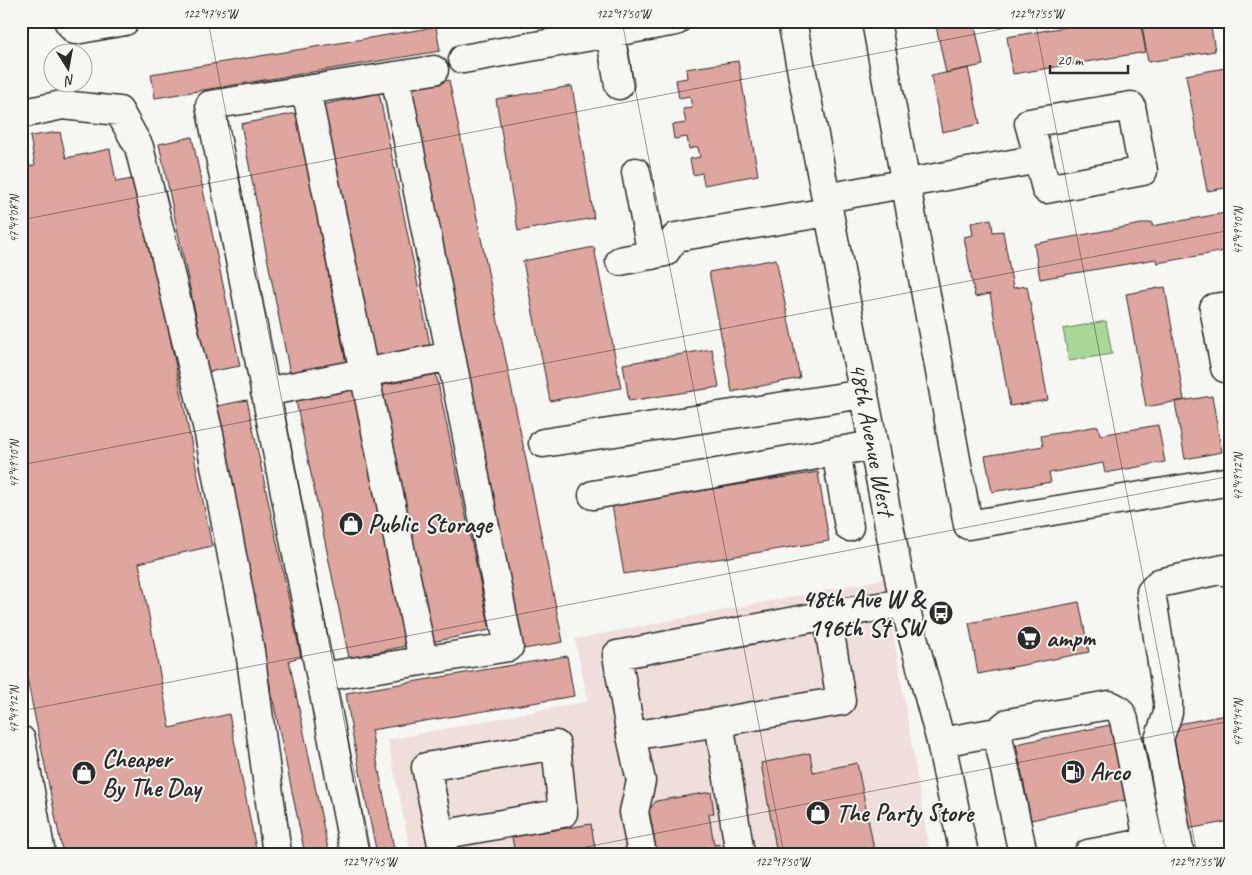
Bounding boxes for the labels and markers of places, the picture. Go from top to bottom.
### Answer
place label: Public Storage [368,508,493,540]
shop icon: Public Storage [338,511,364,537]
place label: 48th Ave W & 196th St SW [802,583,927,644]
bus stop icon: 48th Ave W & 196th St SW [928,600,954,626]
place label: ampm [1046,622,1097,654]
supermarket icon: ampm [1016,625,1042,651]
place label: Cheaper By The Day [102,743,203,804]
place label: Arco [1090,756,1132,788]
fuel station icon: Arco [1060,759,1086,785]
shop icon: Cheaper By The Day [71,760,97,786]
place label: The Party Store [836,797,975,829]
shop icon: The Party Store [805,800,831,826]

